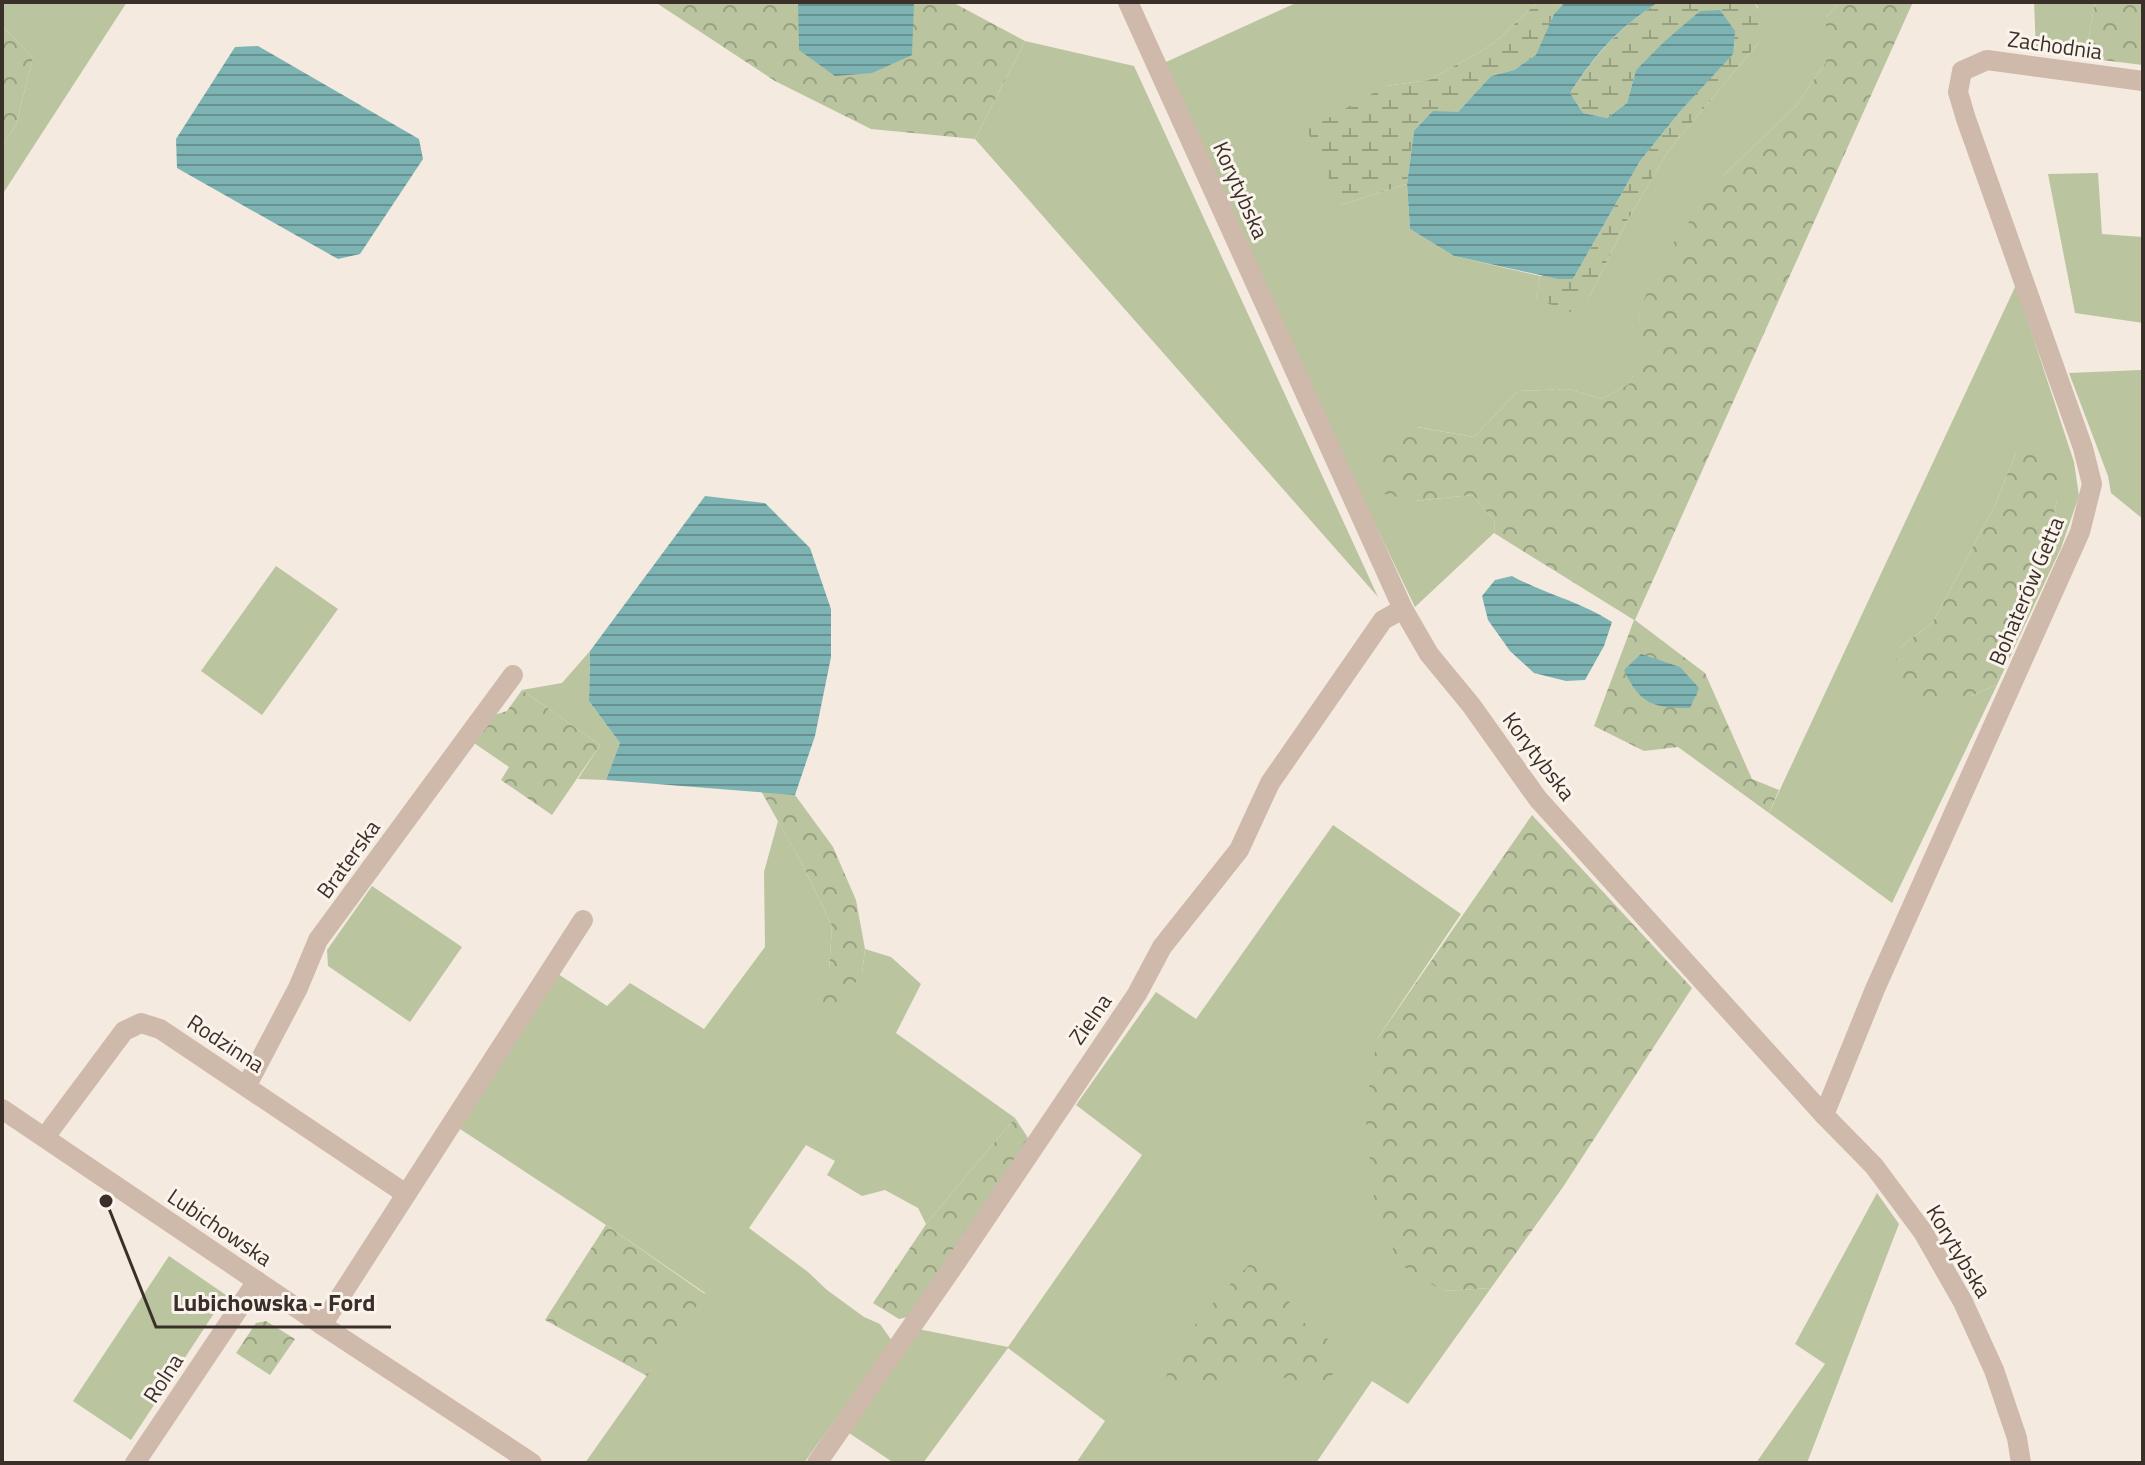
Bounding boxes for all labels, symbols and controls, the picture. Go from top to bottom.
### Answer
street label: Zachodnia [2006,22,2104,68]
street label: Korytybska [1204,136,1278,244]
street label: Bohaterów Getta [1979,511,2073,671]
street label: Korytybska [1494,704,1584,808]
street label: Braterska [308,812,388,906]
street label: Zielna [1060,986,1120,1052]
street label: Rodzinna [181,1005,271,1081]
street label: Lubichowska [161,1179,279,1275]
street label: Korytybska [1918,1198,2000,1304]
callout: Lubichowska - Ford [156,1279,391,1327]
text: Lubichowska - Ford [173,1284,375,1320]
street label: Rolna [134,1347,192,1409]

